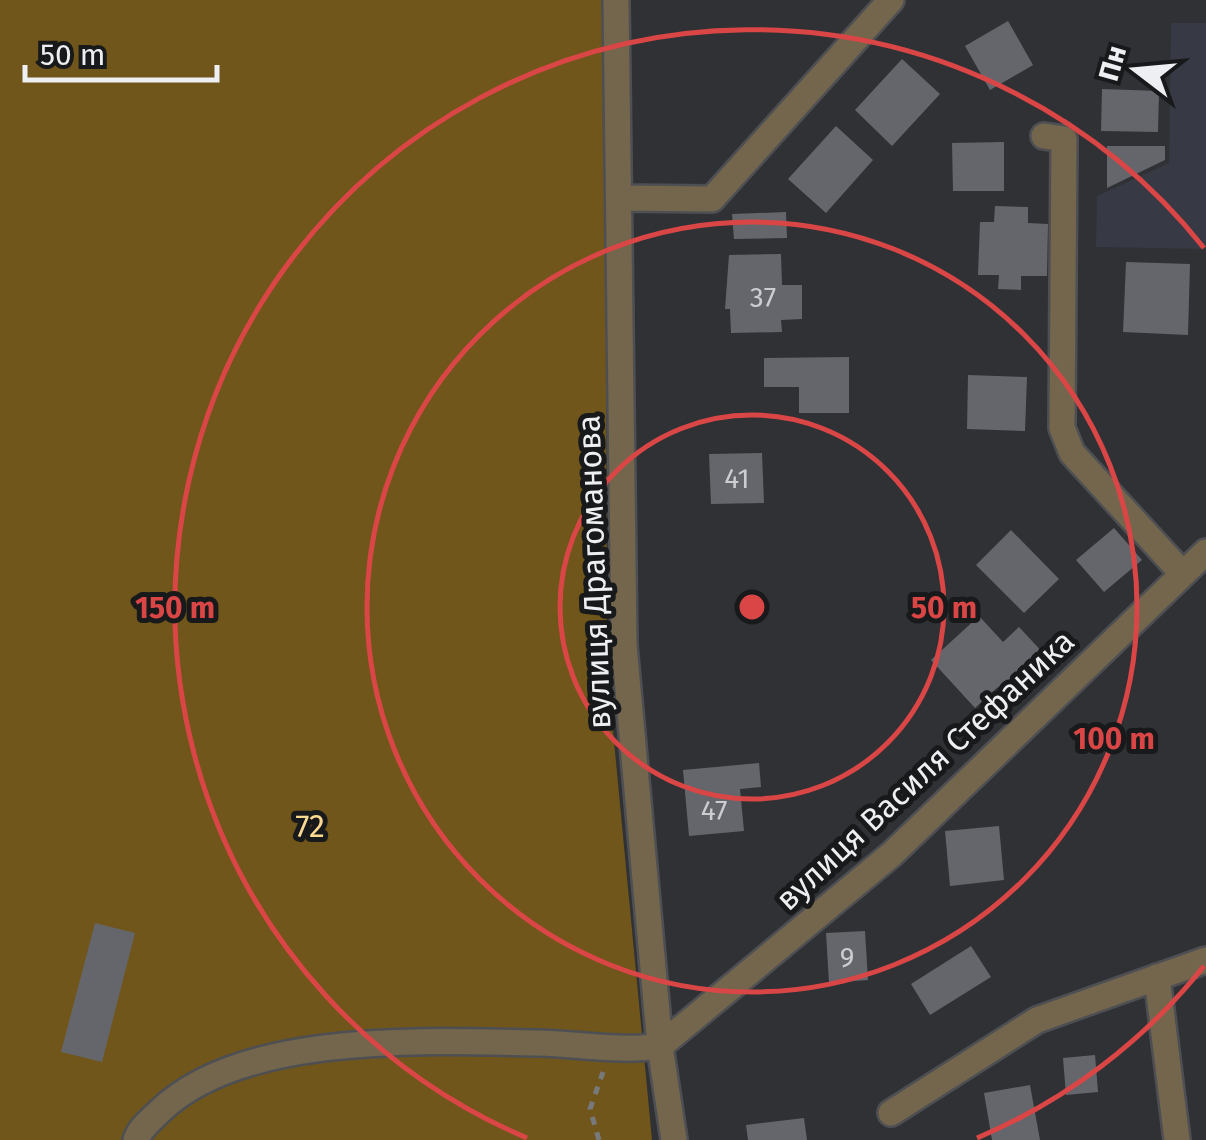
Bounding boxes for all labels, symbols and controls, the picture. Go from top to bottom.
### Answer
scale bar [25,20,218,82]
north arrow [1086,20,1186,120]
text: 50 m [40,37,105,73]
text: Пн [1092,42,1133,85]
house number: 37 [750,281,776,314]
street label: вулиця Драгоманова [570,414,618,730]
house number: 41 [724,462,750,495]
centre of rings [734,589,770,625]
text: 150 m [135,590,215,626]
text: 50 m [911,590,977,626]
street label: вулиця Василя Стефаника [768,622,1082,918]
text: 100 m [1073,721,1155,757]
house number: 47 [701,794,727,827]
park label: 72 [295,807,325,845]
house number: 9 [840,941,854,974]

